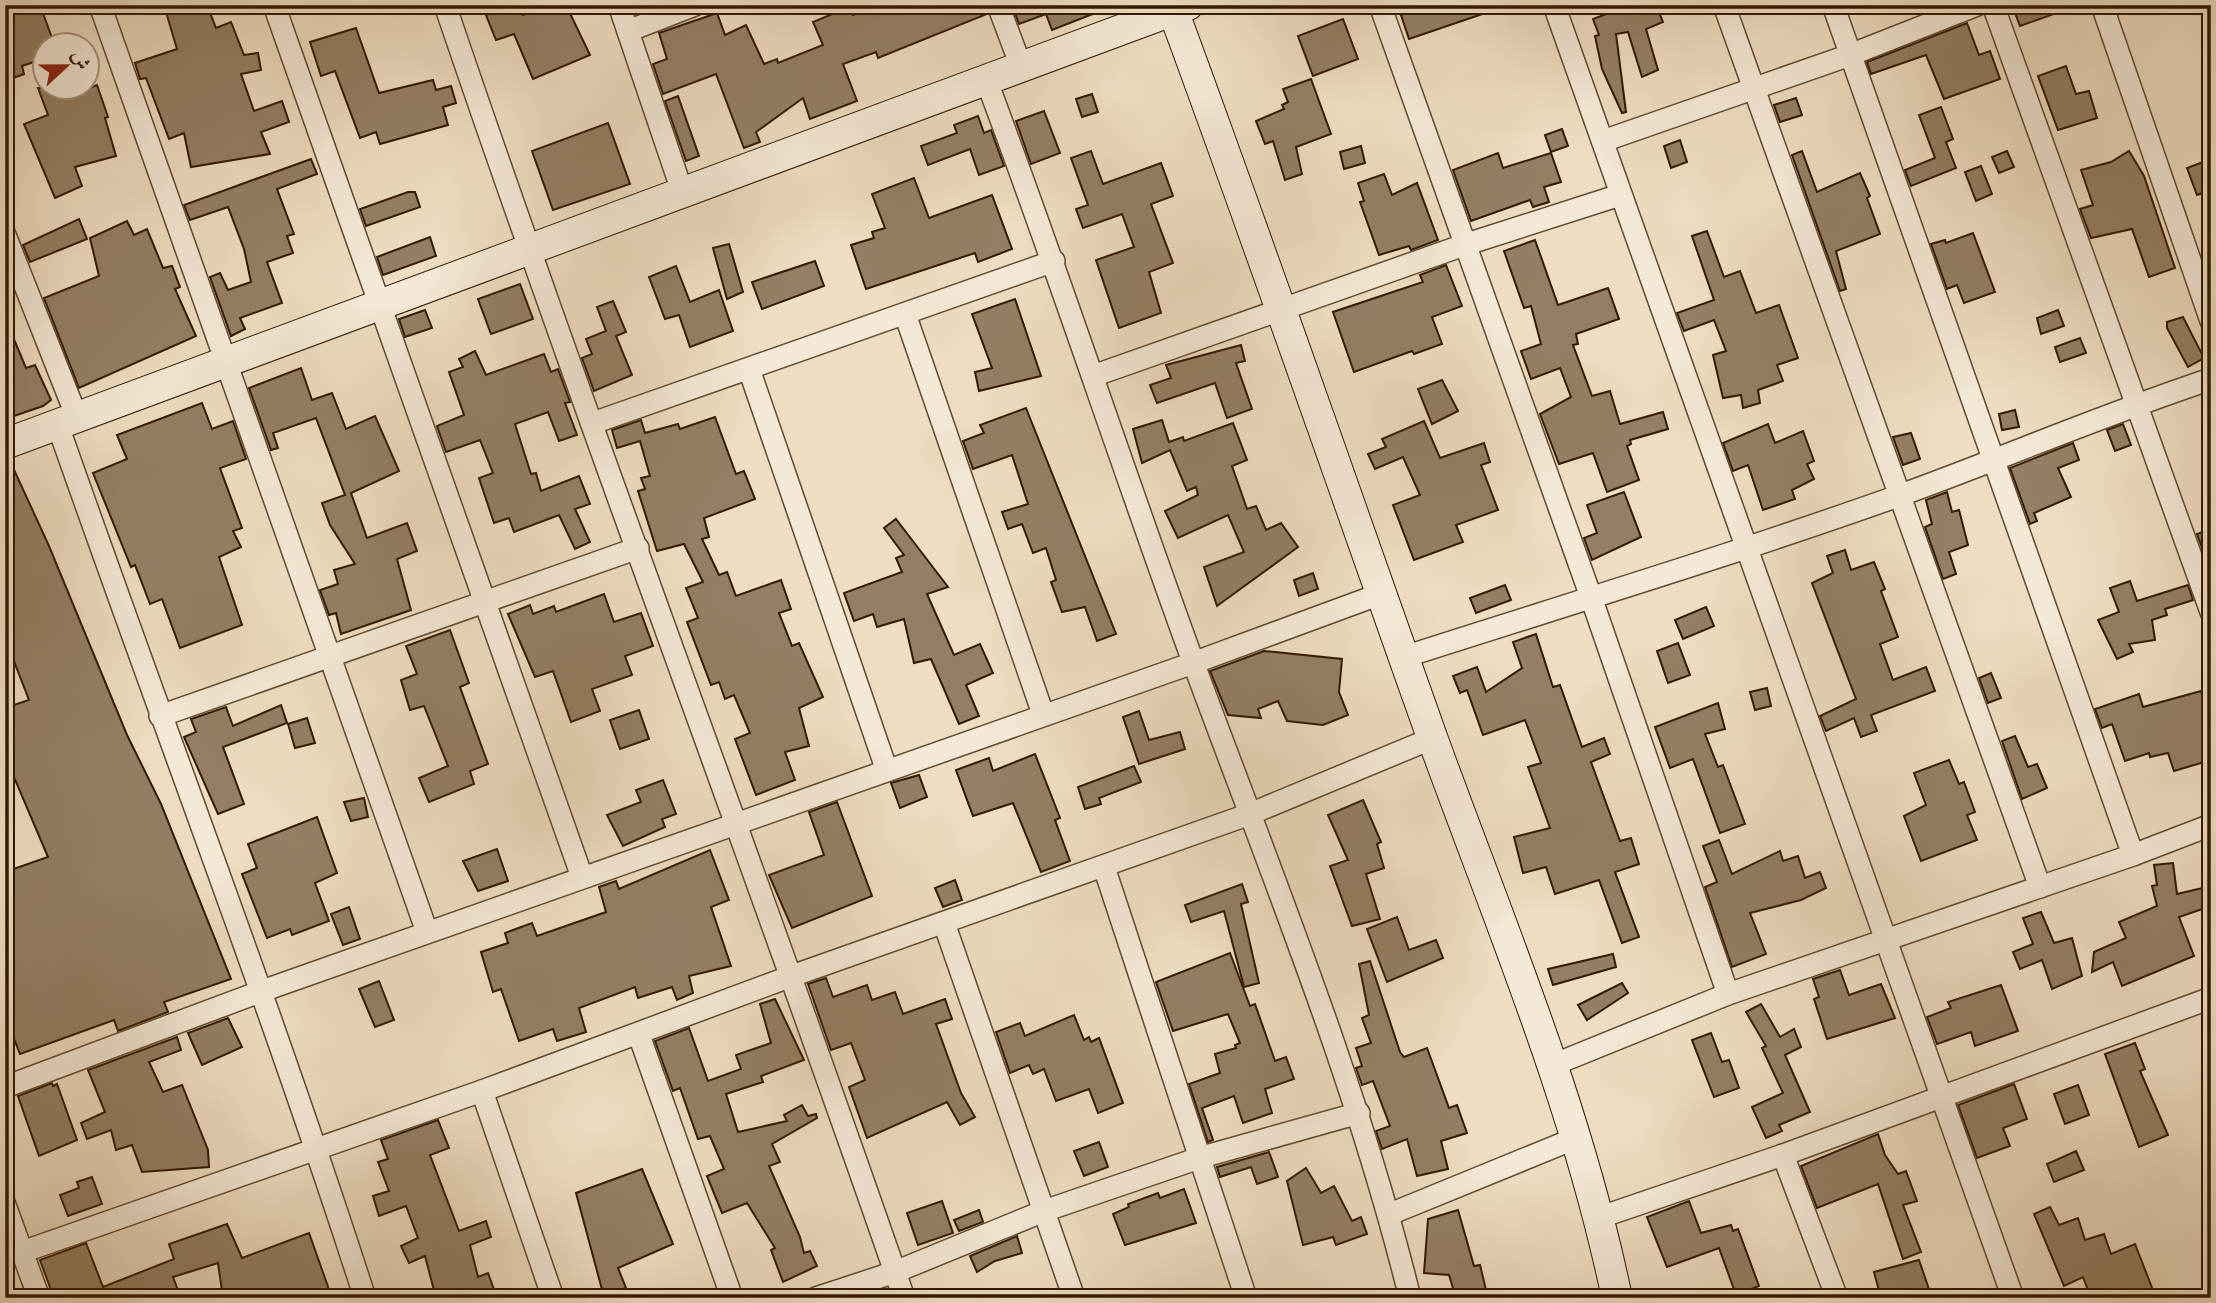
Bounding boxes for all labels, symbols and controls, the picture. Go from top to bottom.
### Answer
north arrow [32,32,102,102]
text: ش [66,46,96,73]

